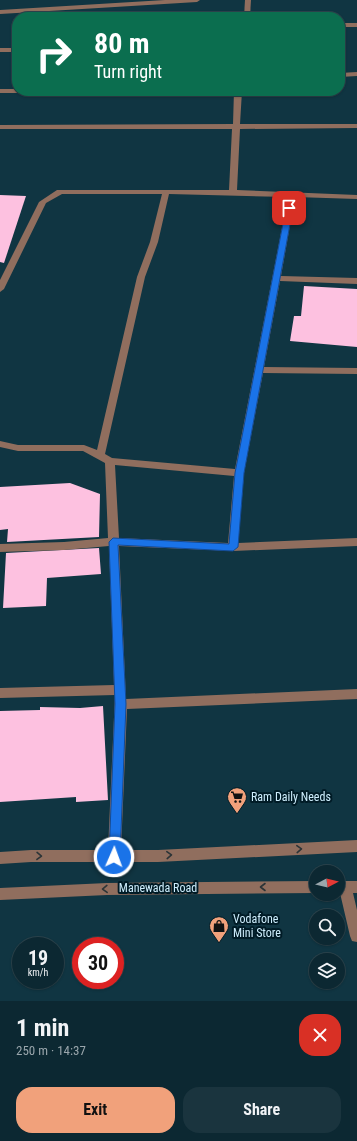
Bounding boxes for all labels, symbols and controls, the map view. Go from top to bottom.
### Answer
text: 80 m [94,27,150,60]
icon: right [28,28,80,80]
text: Turn right [94,61,162,82]
pin [272,191,306,225]
icon: arrive [278,197,300,219]
supermarket icon: Ram Daily Needs [226,786,248,814]
place label: Ram Daily Needs [251,790,331,804]
position arrow [93,836,135,878]
one-way arrow [296,845,302,854]
one-way arrow [166,851,172,859]
one-way arrow [36,852,42,860]
north arrow [309,865,345,901]
map controls [309,865,345,989]
street label: Manewada Road [119,881,197,895]
one-way arrow [260,883,266,892]
one-way arrow [102,885,108,893]
button: search [309,909,345,945]
place label: Vodafone Mini Store [233,912,281,940]
shop icon: Vodafone Mini Store [208,915,230,943]
speed limit sign: 30 [72,937,124,989]
text: 19 [28,946,48,970]
button: layers [309,953,345,989]
text: km/h [28,967,48,978]
text: 1 min [16,1014,69,1042]
button: close [299,1014,341,1056]
text: 250 m · 14:37 [16,1043,86,1058]
button: Exit [16,1087,175,1133]
button: Share [183,1087,341,1133]

